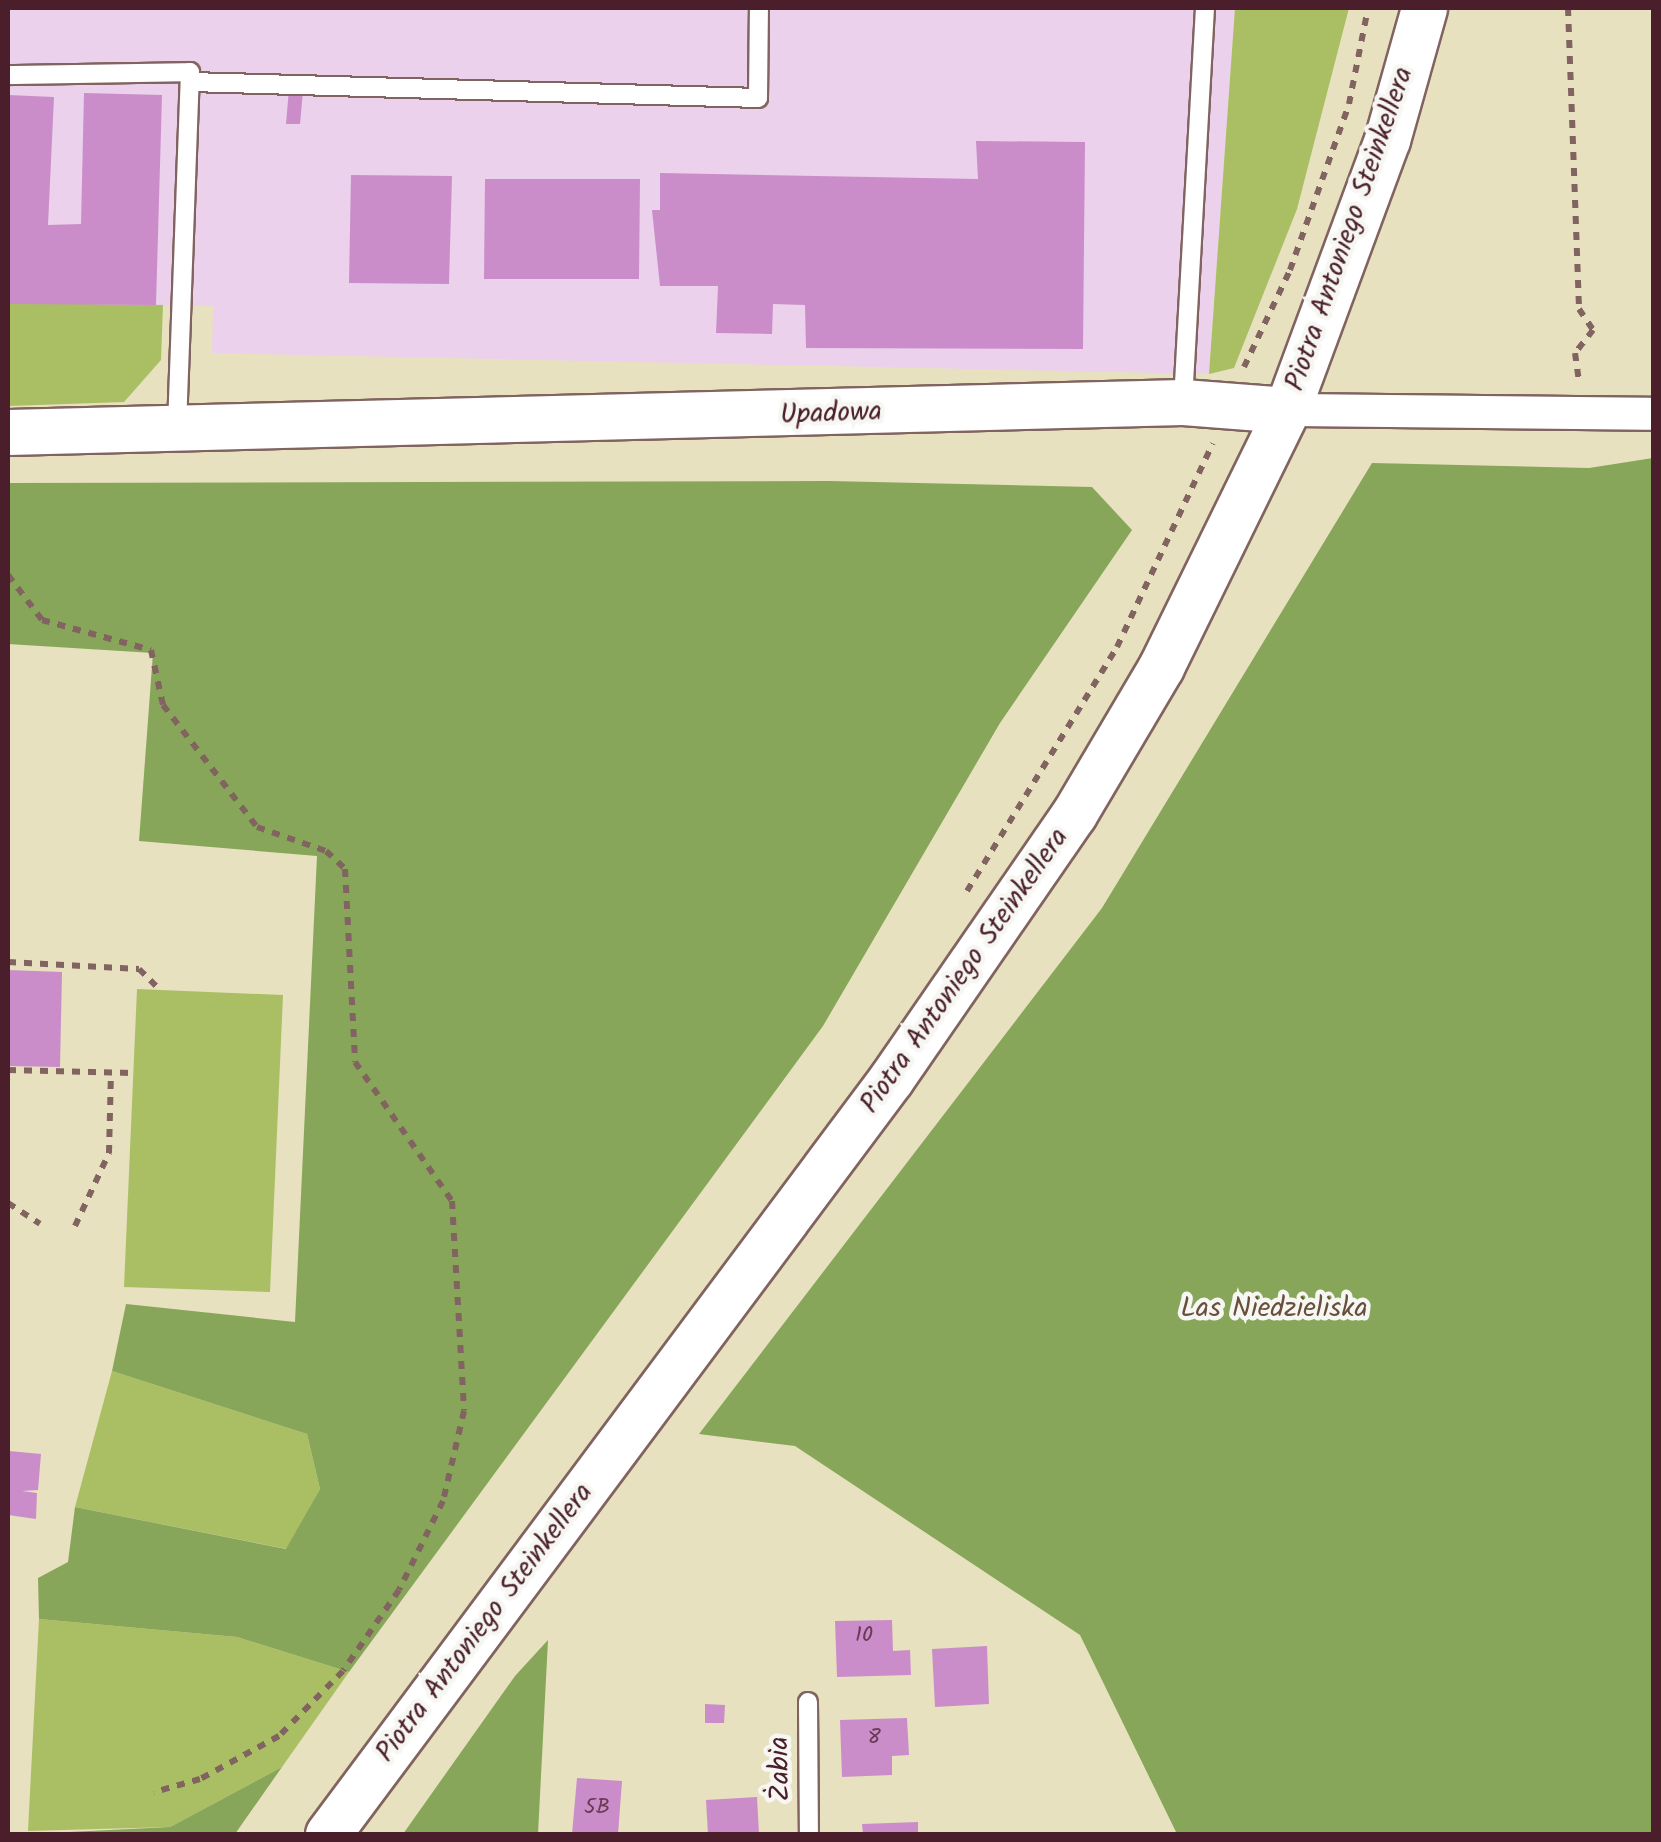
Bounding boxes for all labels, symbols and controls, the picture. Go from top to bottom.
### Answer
street label: Piotra Antoniego Steinkellera [1279,63,1421,395]
street label: Upadowa [779,395,883,433]
street label: Piotra Antoniego Steinkellera [854,822,1076,1120]
park label: Las Niedzieliska [1180,1292,1368,1326]
street label: Piotra Antoniego Steinkellera [369,1477,601,1769]
house number: 10 [855,1623,873,1649]
house number: 8 [867,1725,881,1751]
street label: Żabia [764,1736,798,1802]
house number: 5B [584,1795,610,1821]

